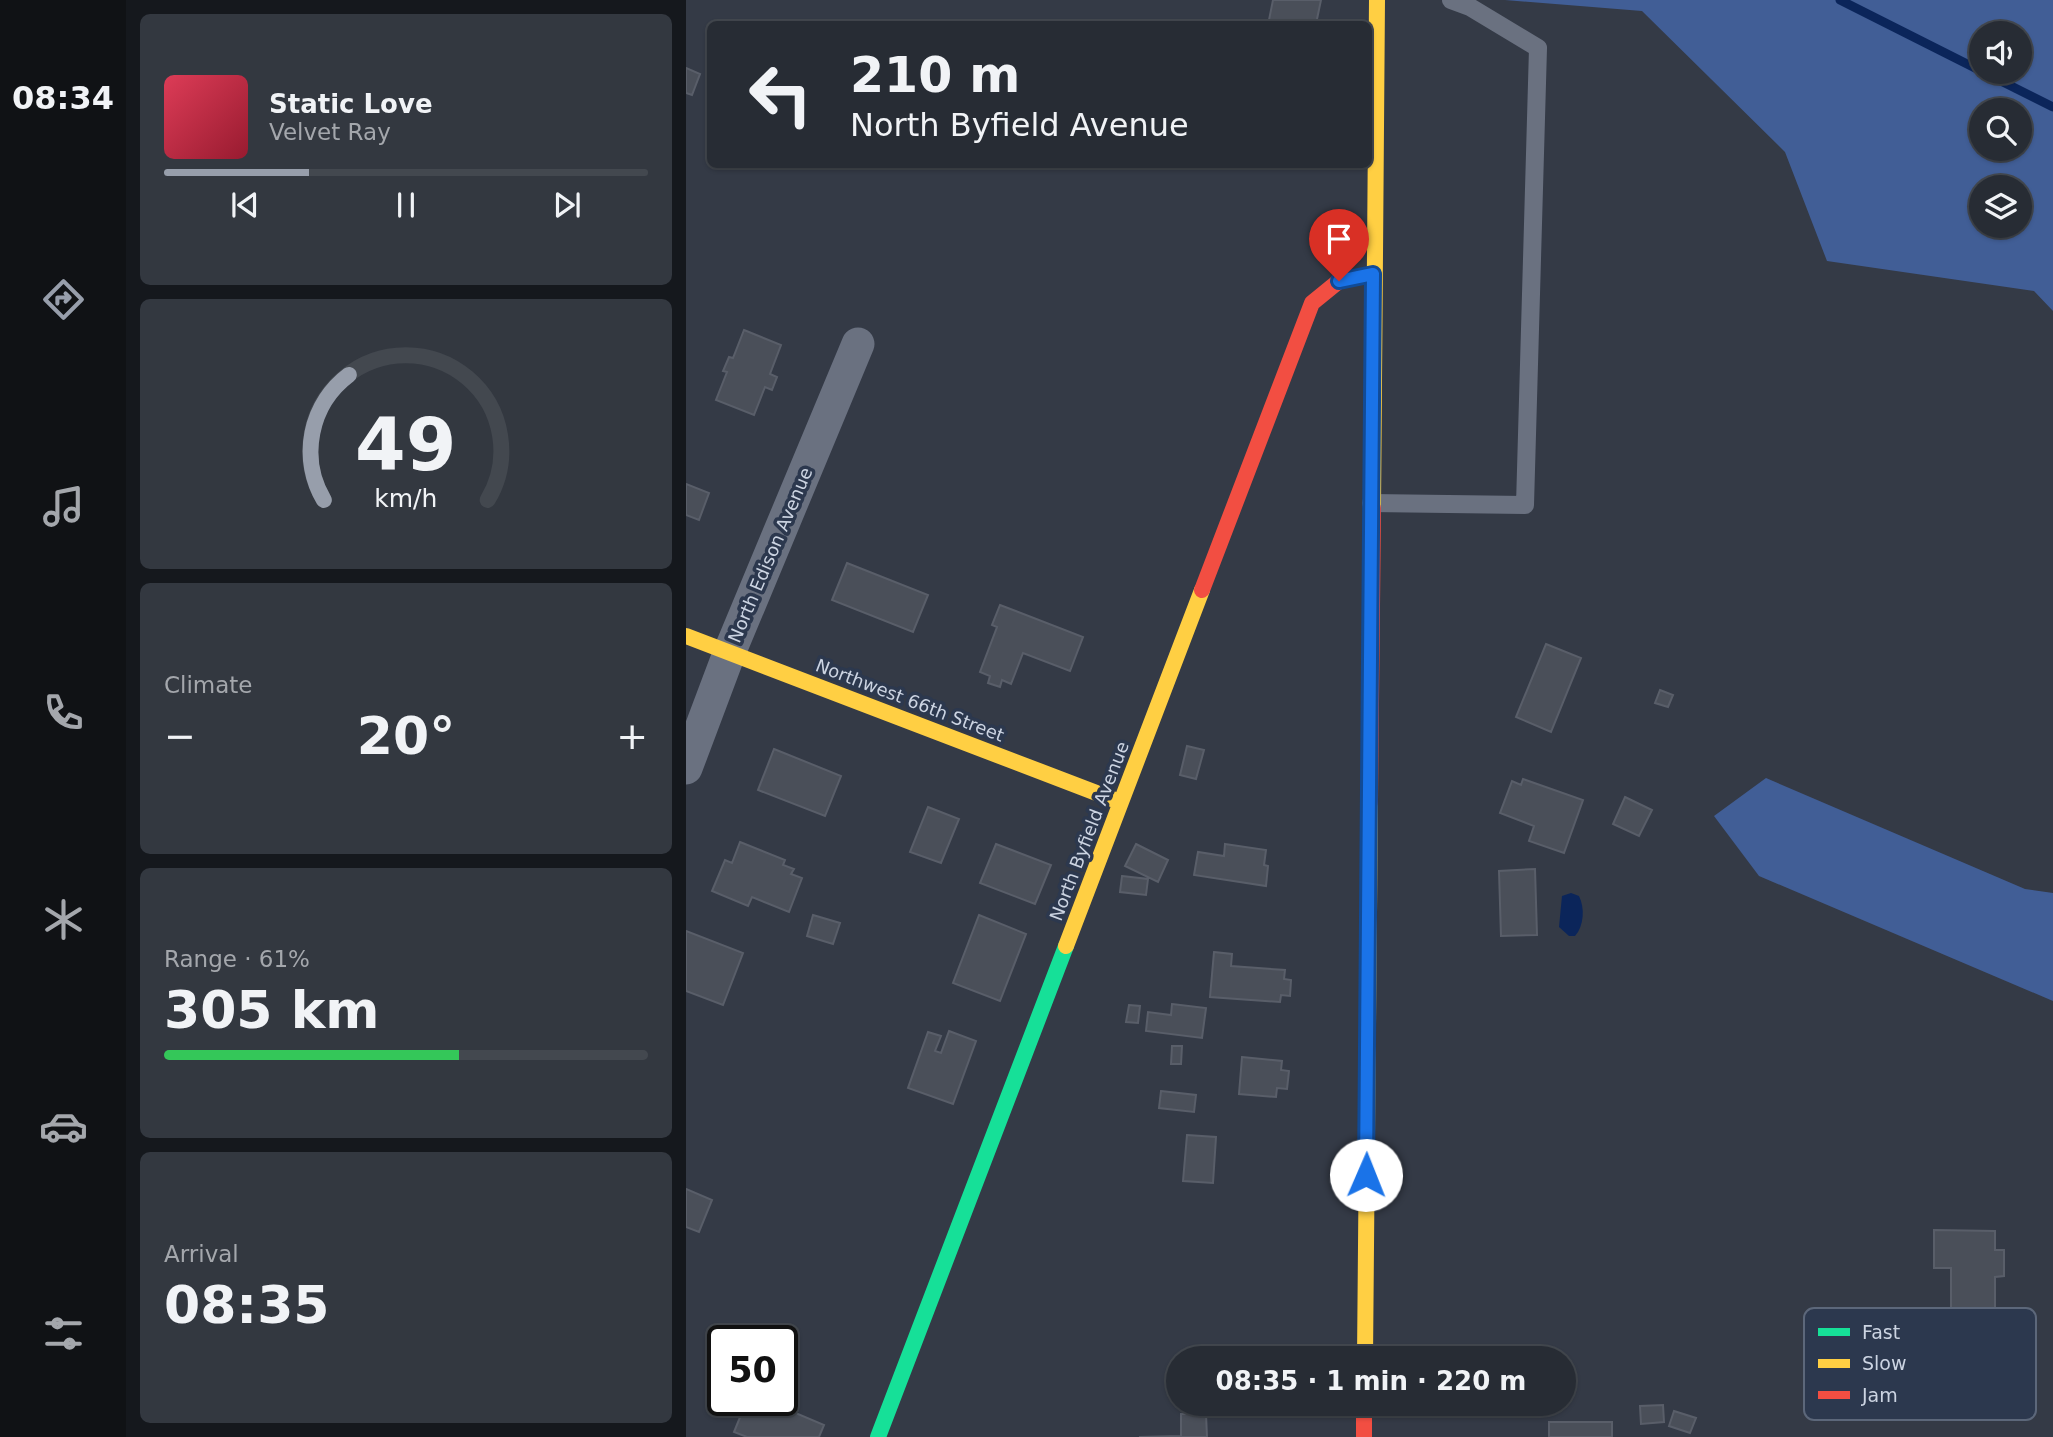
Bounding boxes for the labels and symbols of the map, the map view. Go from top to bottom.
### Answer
pin [1309,209,1369,281]
street label: North Edison Avenue [724,464,816,646]
street label: Northwest 66th Street [813,654,1007,746]
street label: North Byfield Avenue [1045,738,1133,924]
position arrow [1329,1138,1403,1212]
legend [1804,1308,2036,1420]
text: Fast [1862,1321,1900,1343]
speed limit sign: 50 [707,1325,798,1416]
text: Slow [1862,1352,1907,1374]
text: Jam [1861,1384,1898,1406]

